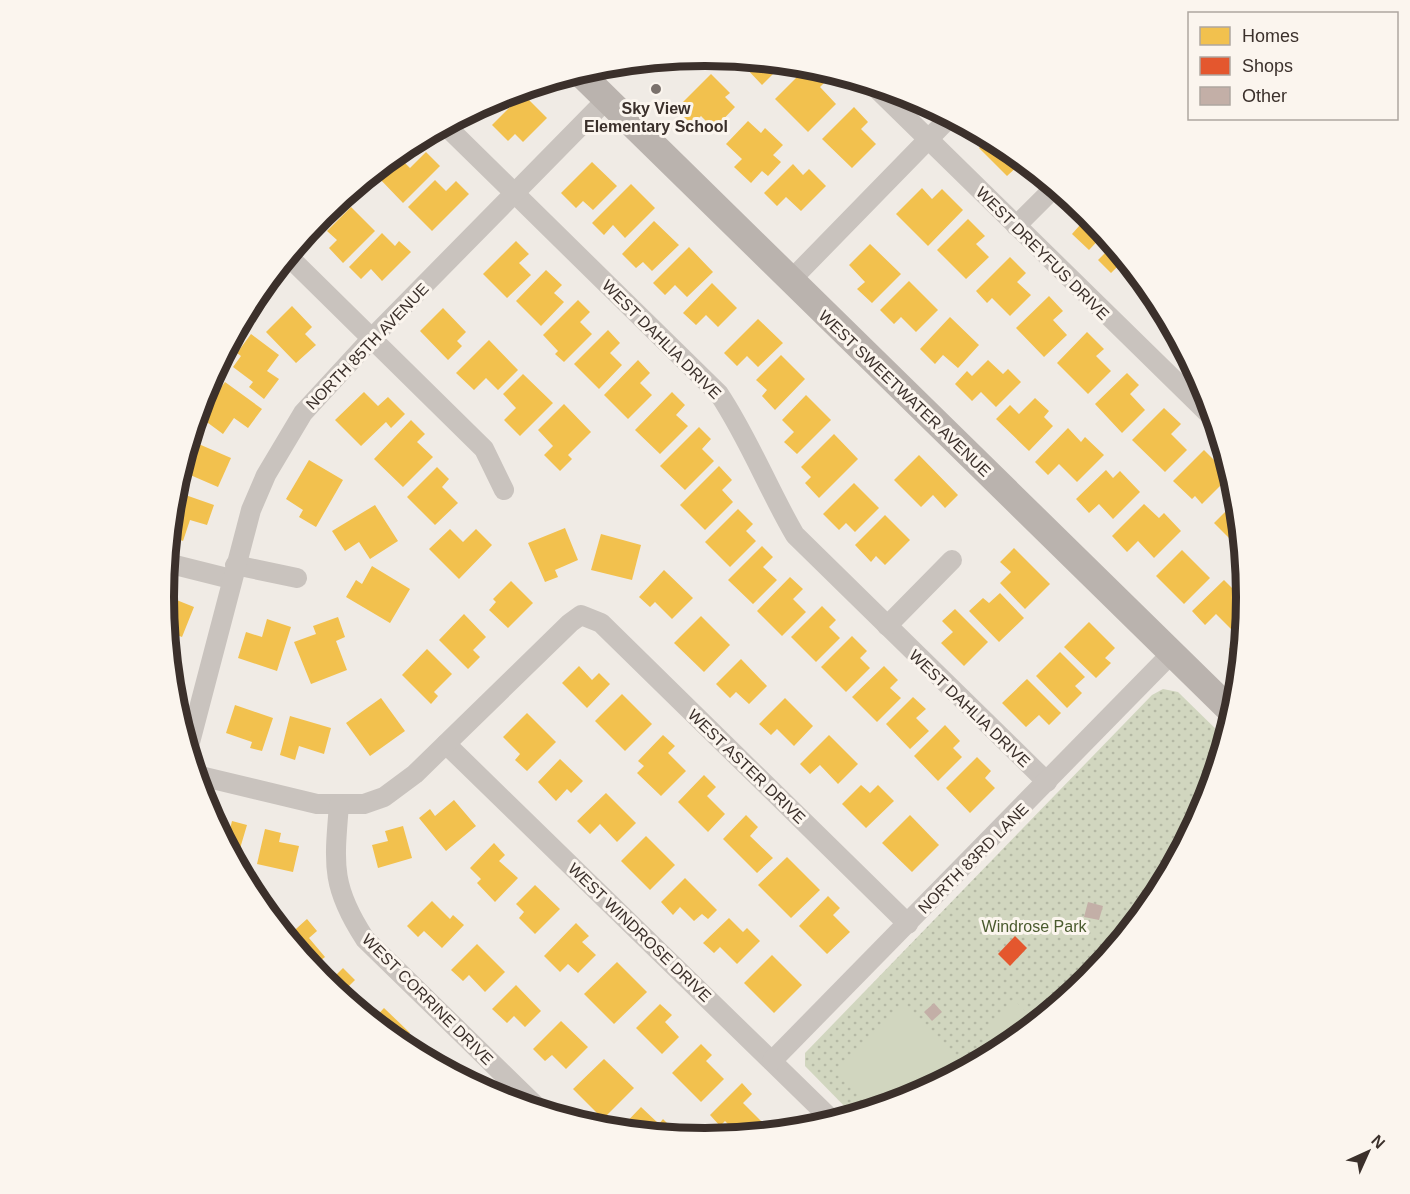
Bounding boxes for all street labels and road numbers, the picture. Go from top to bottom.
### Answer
street label: WEST DREYFUS DRIVE [973,184,1112,323]
street label: WEST DAHLIA DRIVE [599,277,724,402]
street label: NORTH 85TH AVENUE [303,280,432,413]
street label: WEST SWEETWATER AVENUE [816,307,994,480]
street label: WEST DAHLIA DRIVE [906,646,1033,770]
street label: WEST ASTER DRIVE [685,706,809,827]
street label: NORTH 83RD LANE [915,800,1032,917]
street label: WEST WINDROSE DRIVE [565,860,715,1005]
street label: WEST CORRINE DRIVE [359,931,496,1068]

